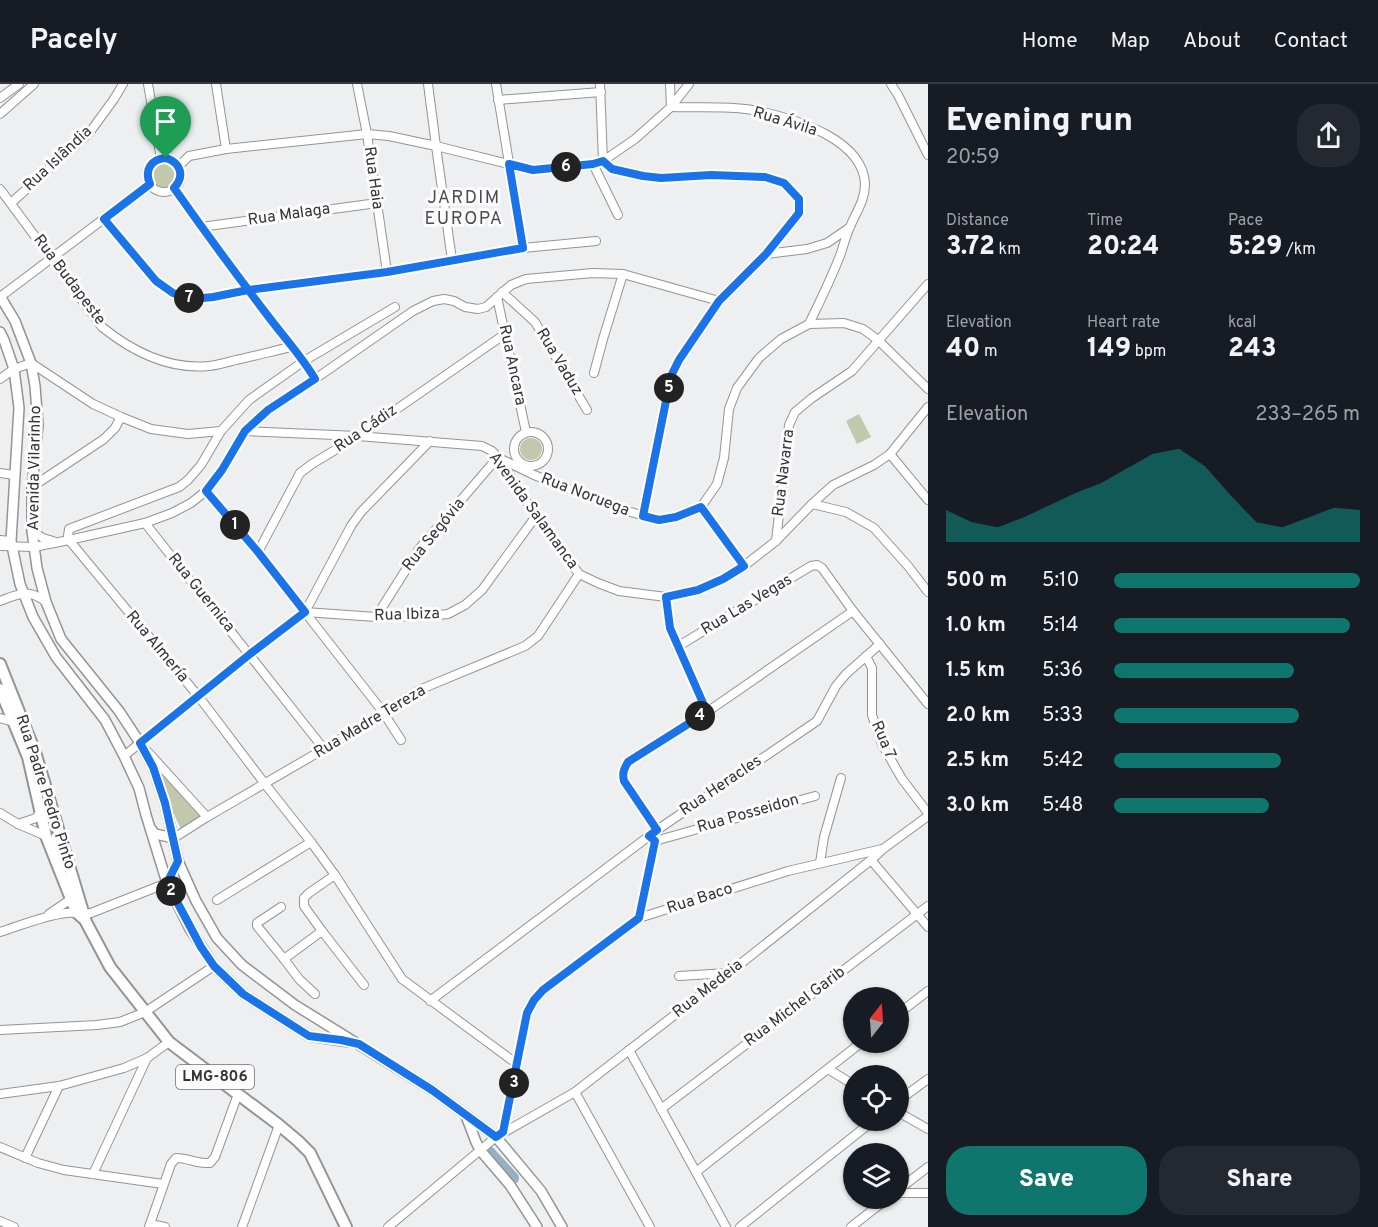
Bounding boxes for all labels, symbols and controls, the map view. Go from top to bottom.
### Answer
text: Pacely [30,23,118,59]
text: Home [1022,28,1078,55]
text: Map [1111,28,1150,55]
text: About [1183,28,1241,55]
text: Contact [1274,28,1348,55]
pin [140,96,191,158]
street label: Rua Ávila [751,101,820,141]
text: Evening run [946,101,1133,143]
button: share [1297,104,1360,167]
icon: arrive [149,105,182,138]
street label: Rua Islândia [19,122,97,196]
street label: Rua Haia [359,145,387,211]
text: 20:59 [946,145,1000,171]
pin: 6 [551,152,581,182]
text: 6 [561,157,571,177]
district label: JARDIM EUROPA [425,187,503,231]
street label: Rua Malaga [247,199,331,231]
text: Distance [946,211,1009,231]
text: Time [1087,211,1123,231]
text: Pace [1228,211,1263,231]
street label: Rua Budapeste [28,231,110,329]
text: 3.72 [946,231,995,264]
text: 20:24 [1087,231,1160,264]
text: 5:29 [1228,231,1282,264]
text: km [995,240,1021,260]
text: /km [1282,240,1316,260]
pin: 7 [174,283,204,313]
text: 7 [185,288,193,308]
text: Elevation [946,313,1012,333]
text: Heart rate [1087,313,1160,333]
text: kcal [1228,313,1256,333]
street label: Rua Ancara [494,323,530,407]
street label: Rua Vaduz [531,325,587,399]
text: 40 [946,333,980,366]
text: 149 [1087,333,1131,366]
text: 243 [1228,333,1276,366]
text: m [980,342,997,362]
text: bpm [1131,342,1166,362]
pin: 5 [654,373,684,403]
text: 5 [664,378,674,398]
street label: Rua Cádiz [331,401,401,457]
text: Elevation [946,402,1028,428]
text: 233–265 m [1255,402,1360,428]
street label: Avenida Vilarinho [24,405,46,531]
street label: Rua Navarra [769,428,799,518]
street label: Avenida Salamanca [484,449,582,573]
street label: Rua Noruega [538,469,632,521]
street label: Rua Segóvia [398,494,470,576]
pin: 1 [220,510,250,540]
text: 1 [232,515,238,535]
street label: Rua Guernica [163,549,239,637]
text: 500 m [946,568,1007,594]
text: 5:10 [1042,568,1079,594]
street label: Rua Las Vegas [698,570,796,640]
street label: Rua Ibiza [374,604,440,626]
street label: Rua Almería [121,607,193,687]
text: 1.0 km [946,613,1006,639]
text: 5:14 [1042,613,1078,639]
text: 1.5 km [946,658,1005,684]
text: 5:36 [1042,658,1083,684]
street label: Rua Madre Tereza [311,681,429,763]
pin: 4 [685,701,715,731]
text: 2.0 km [946,703,1010,729]
text: 5:33 [1042,703,1083,729]
text: 4 [695,706,705,726]
street label: Rua Padre Pedro Pinto [11,712,79,872]
street label: Rua 7 [866,718,900,762]
text: 2.5 km [946,748,1009,774]
text: 5:42 [1042,748,1084,774]
street label: Rua Heracles [676,751,766,821]
street label: Rua Posseidon [695,790,801,838]
text: 3.0 km [946,793,1009,819]
text: 5:48 [1042,793,1084,819]
pin: 2 [156,876,186,906]
street label: Rua Baco [665,879,736,919]
text: 2 [166,881,176,901]
street label: Rua Medeia [669,955,747,1023]
street label: Rua Michel Garib [741,963,849,1051]
north arrow [843,987,909,1053]
map controls [843,987,909,1209]
road number: LMG-806 [176,1065,254,1089]
button: locate [843,1065,909,1131]
pin: 3 [499,1068,529,1098]
text: 3 [509,1073,519,1093]
button: layers [843,1143,909,1209]
button: Save [946,1146,1147,1215]
button: Share [1159,1146,1360,1215]

